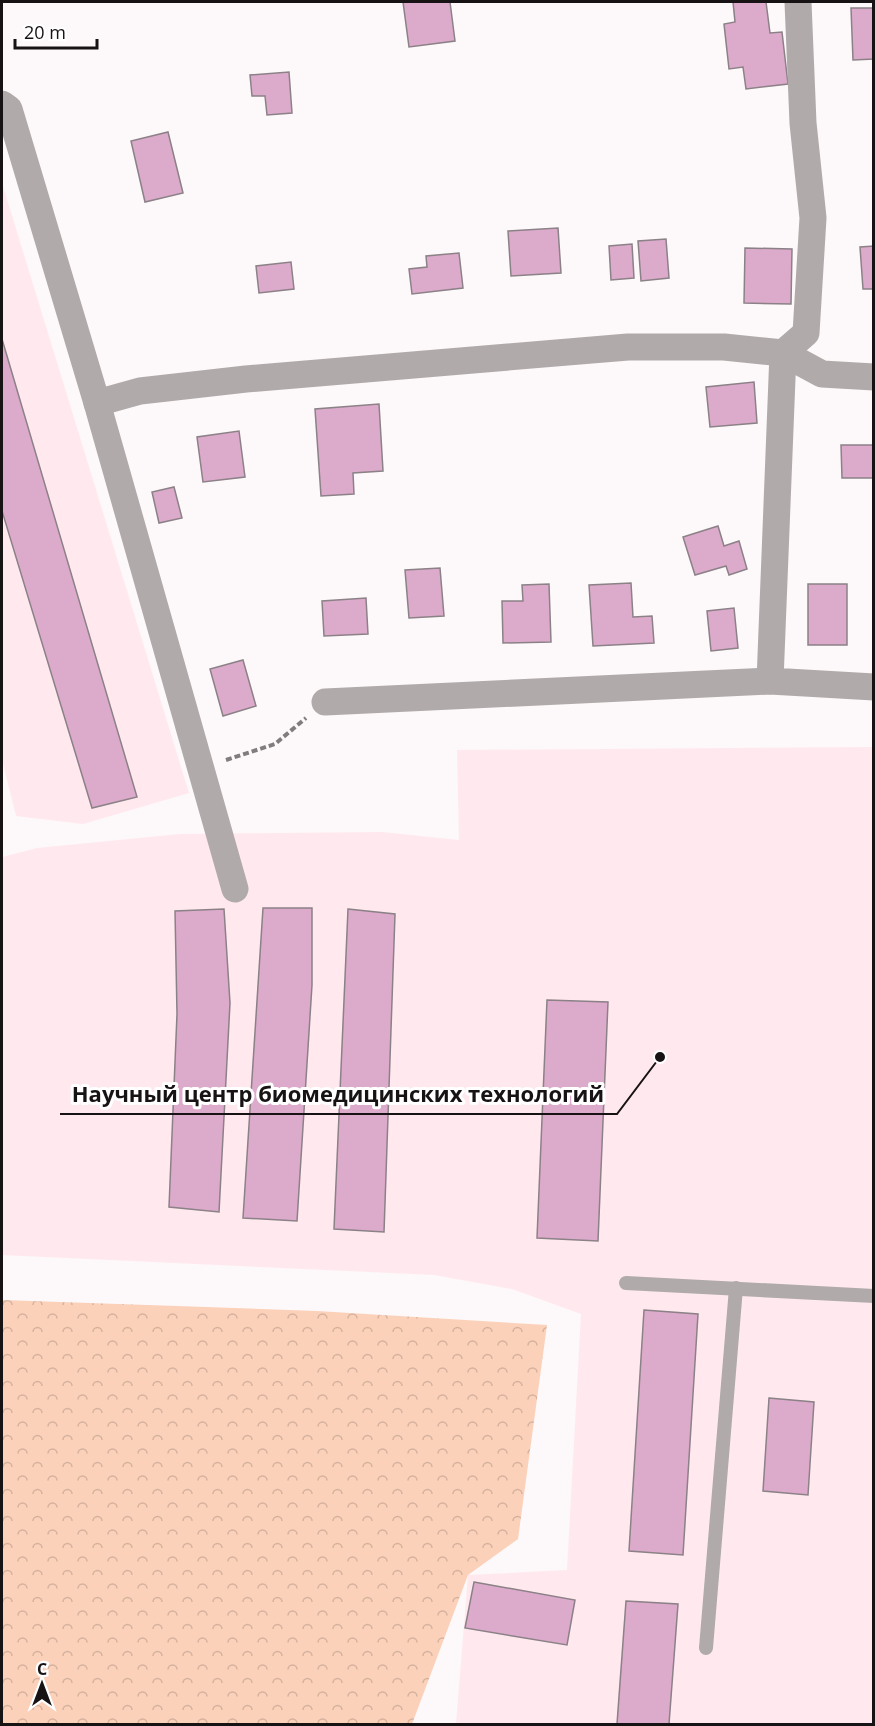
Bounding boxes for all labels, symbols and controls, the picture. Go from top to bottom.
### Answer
scale bar [15,12,98,50]
text: 20 m [24,20,66,44]
callout: Научный центр биомедицинских технологий [60,1074,617,1114]
text: Научный центр биомедицинских технологий [72,1078,604,1108]
north arrow [12,1654,72,1714]
text: С [37,1658,47,1680]

